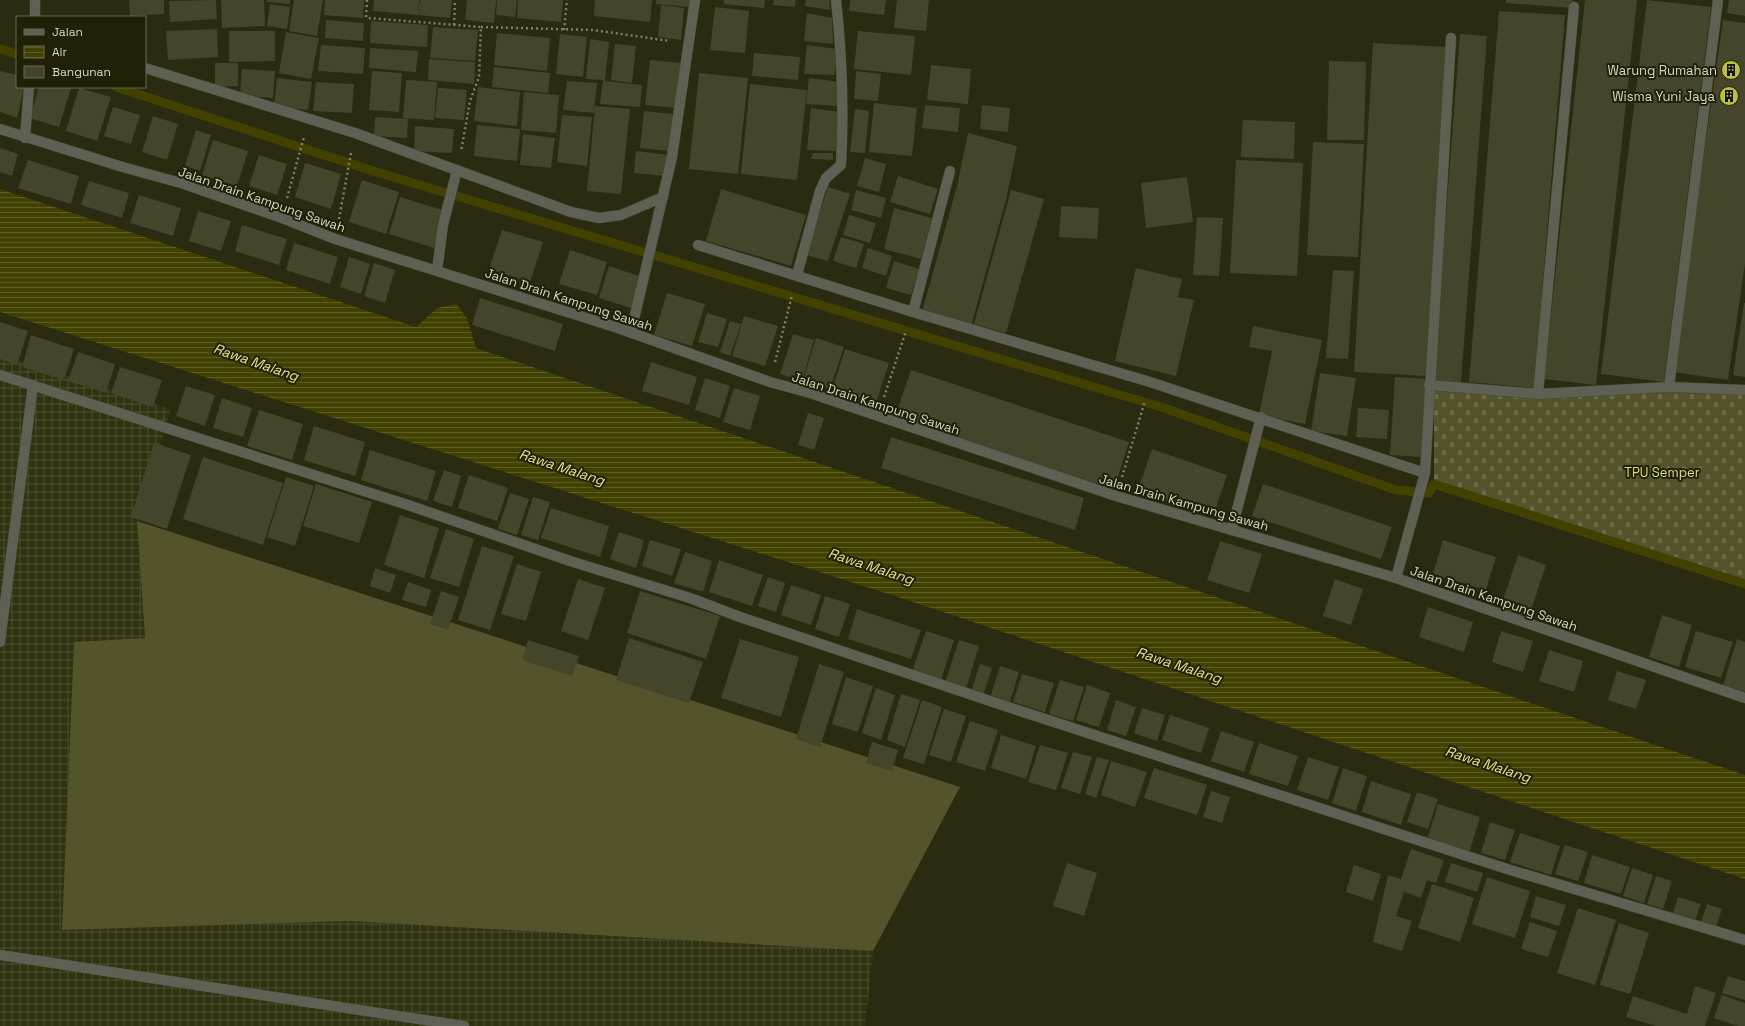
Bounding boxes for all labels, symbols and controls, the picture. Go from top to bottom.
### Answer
legend [16,16,146,88]
text: Jalan [52,24,83,40]
text: Air [52,44,68,60]
building icon: Warung Rumahan [1720,59,1742,81]
place label: Warung Rumahan [1608,62,1717,79]
text: Bangunan [52,64,111,80]
building icon: Wisma Yuni Jaya [1718,85,1740,107]
place label: Wisma Yuni Jaya [1612,88,1716,105]
street label: Jalan Drain Kampung Sawah [176,163,348,236]
street label: Jalan Drain Kampung Sawah [483,264,655,335]
water label: Rawa Malang [211,339,302,385]
street label: Jalan Drain Kampung Sawah [790,368,962,439]
water label: Rawa Malang [517,445,608,490]
park label: TPU Semper [1624,464,1700,481]
street label: Jalan Drain Kampung Sawah [1097,470,1271,535]
water label: Rawa Malang [826,544,917,589]
street label: Jalan Drain Kampung Sawah [1408,562,1580,635]
water label: Rawa Malang [1134,643,1225,688]
water label: Rawa Malang [1443,742,1534,787]

